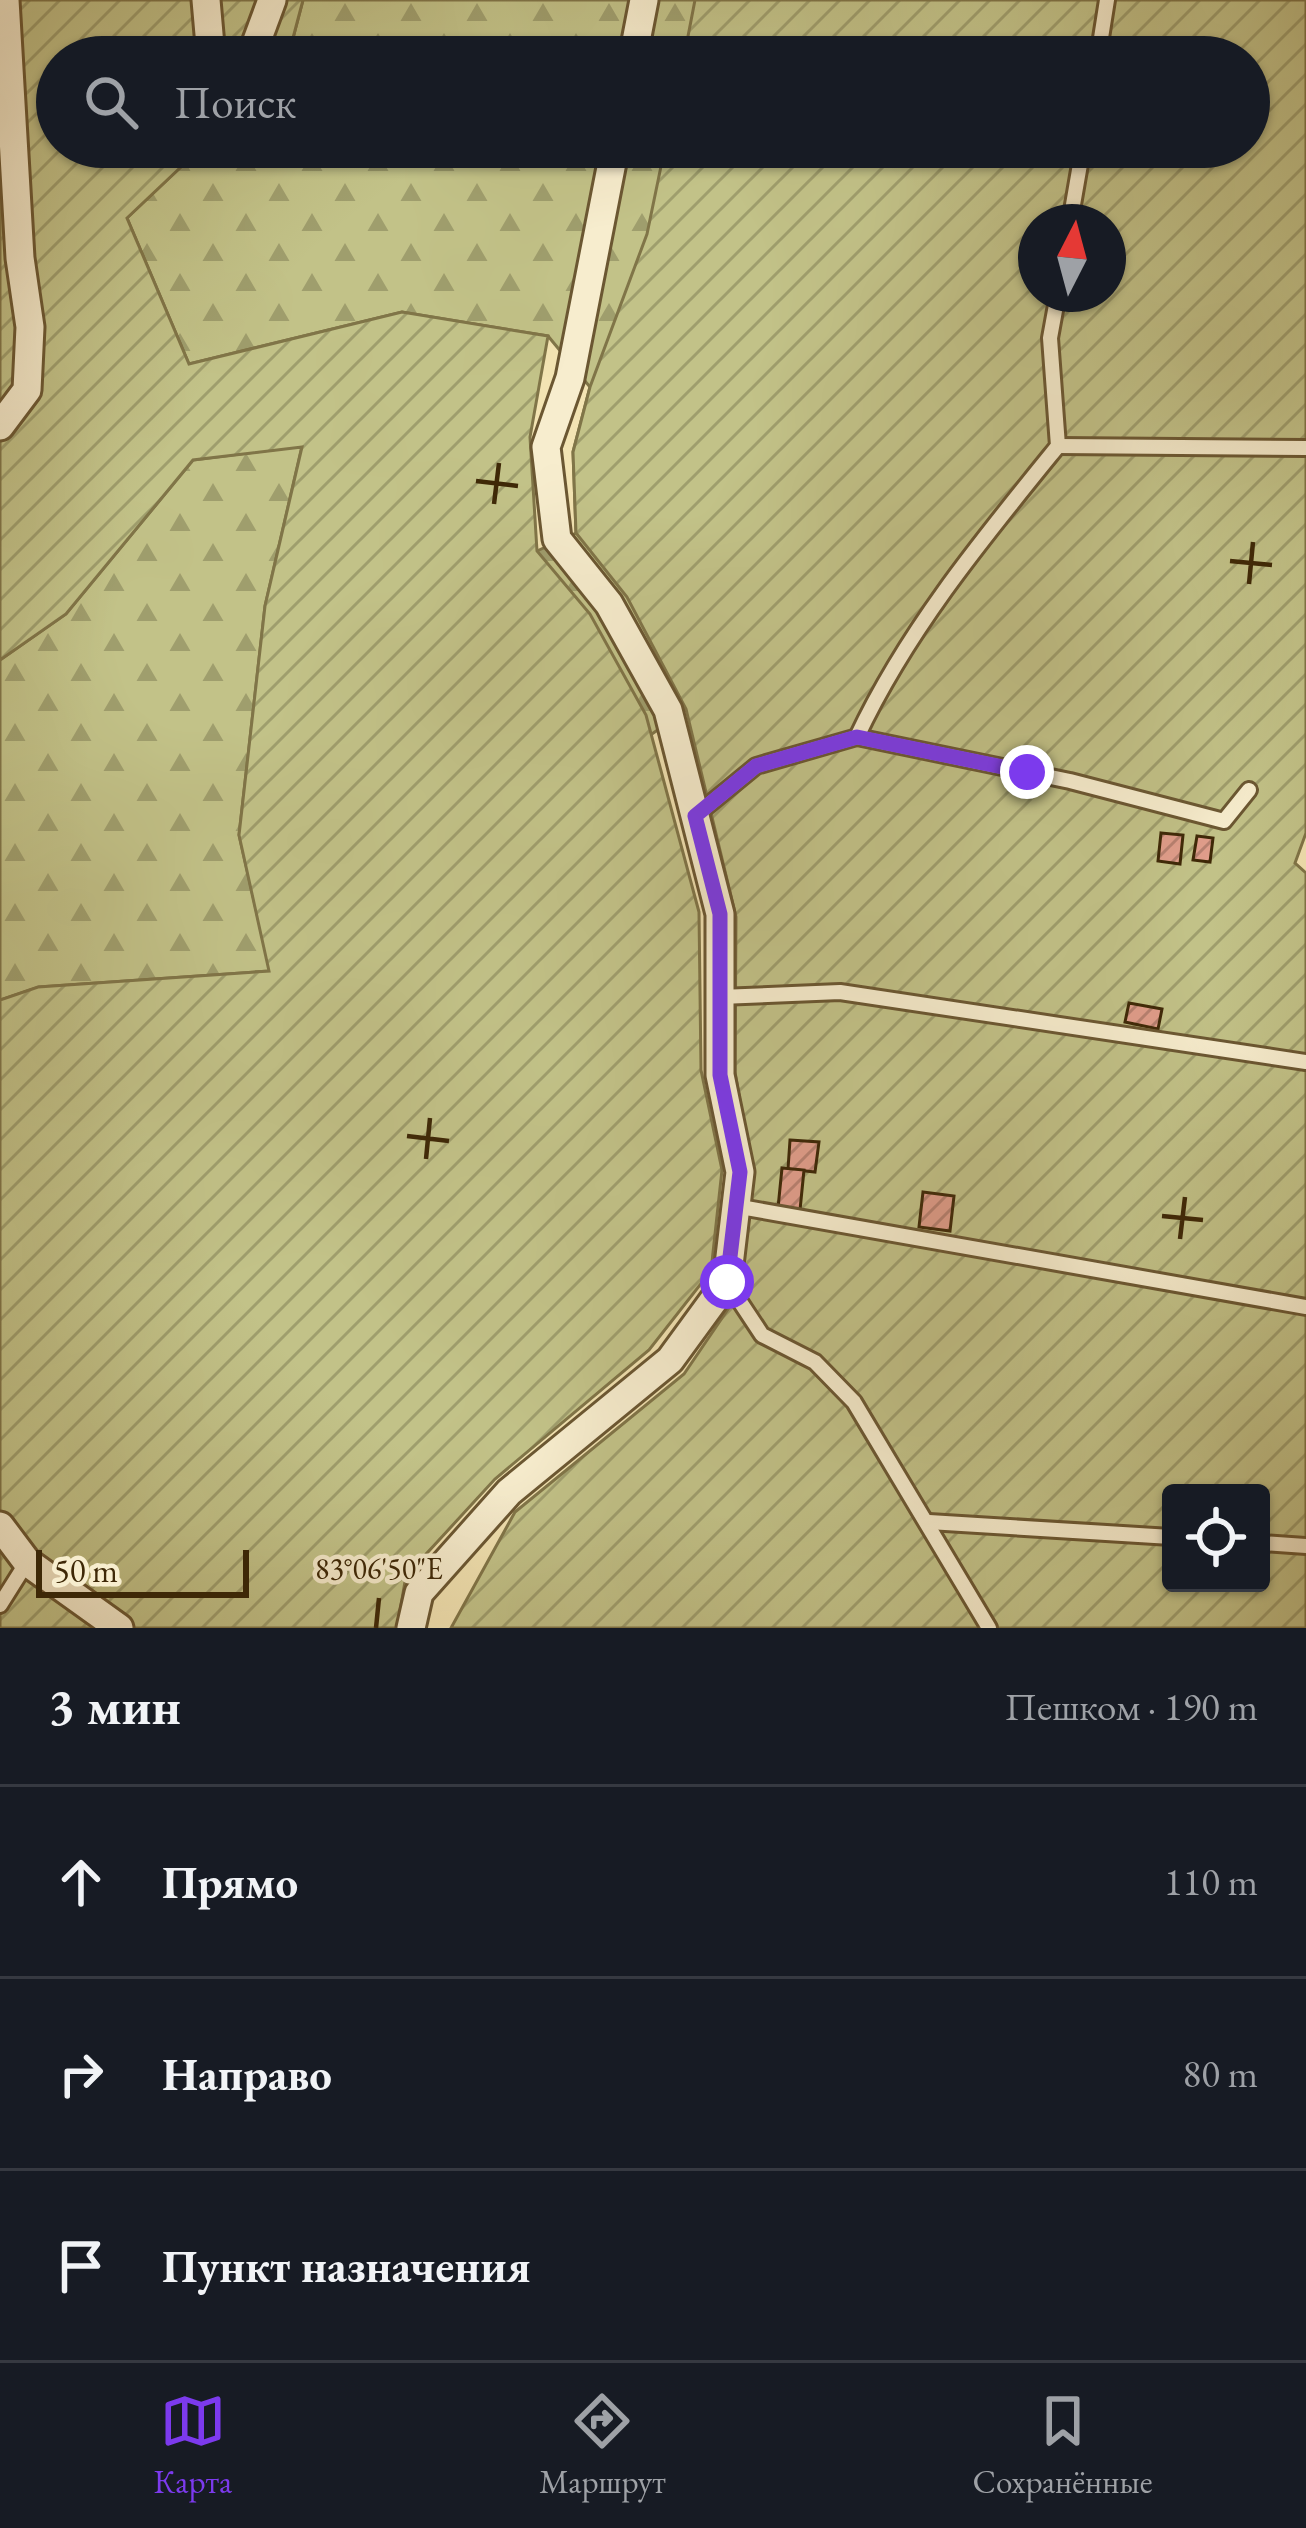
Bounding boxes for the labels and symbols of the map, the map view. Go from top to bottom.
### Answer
north arrow [1018,204,1126,312]
route end [1000,745,1054,799]
route start [700,1255,754,1309]
scale bar [36,1544,249,1597]
text: 83°06'50"E [315,1549,443,1588]

